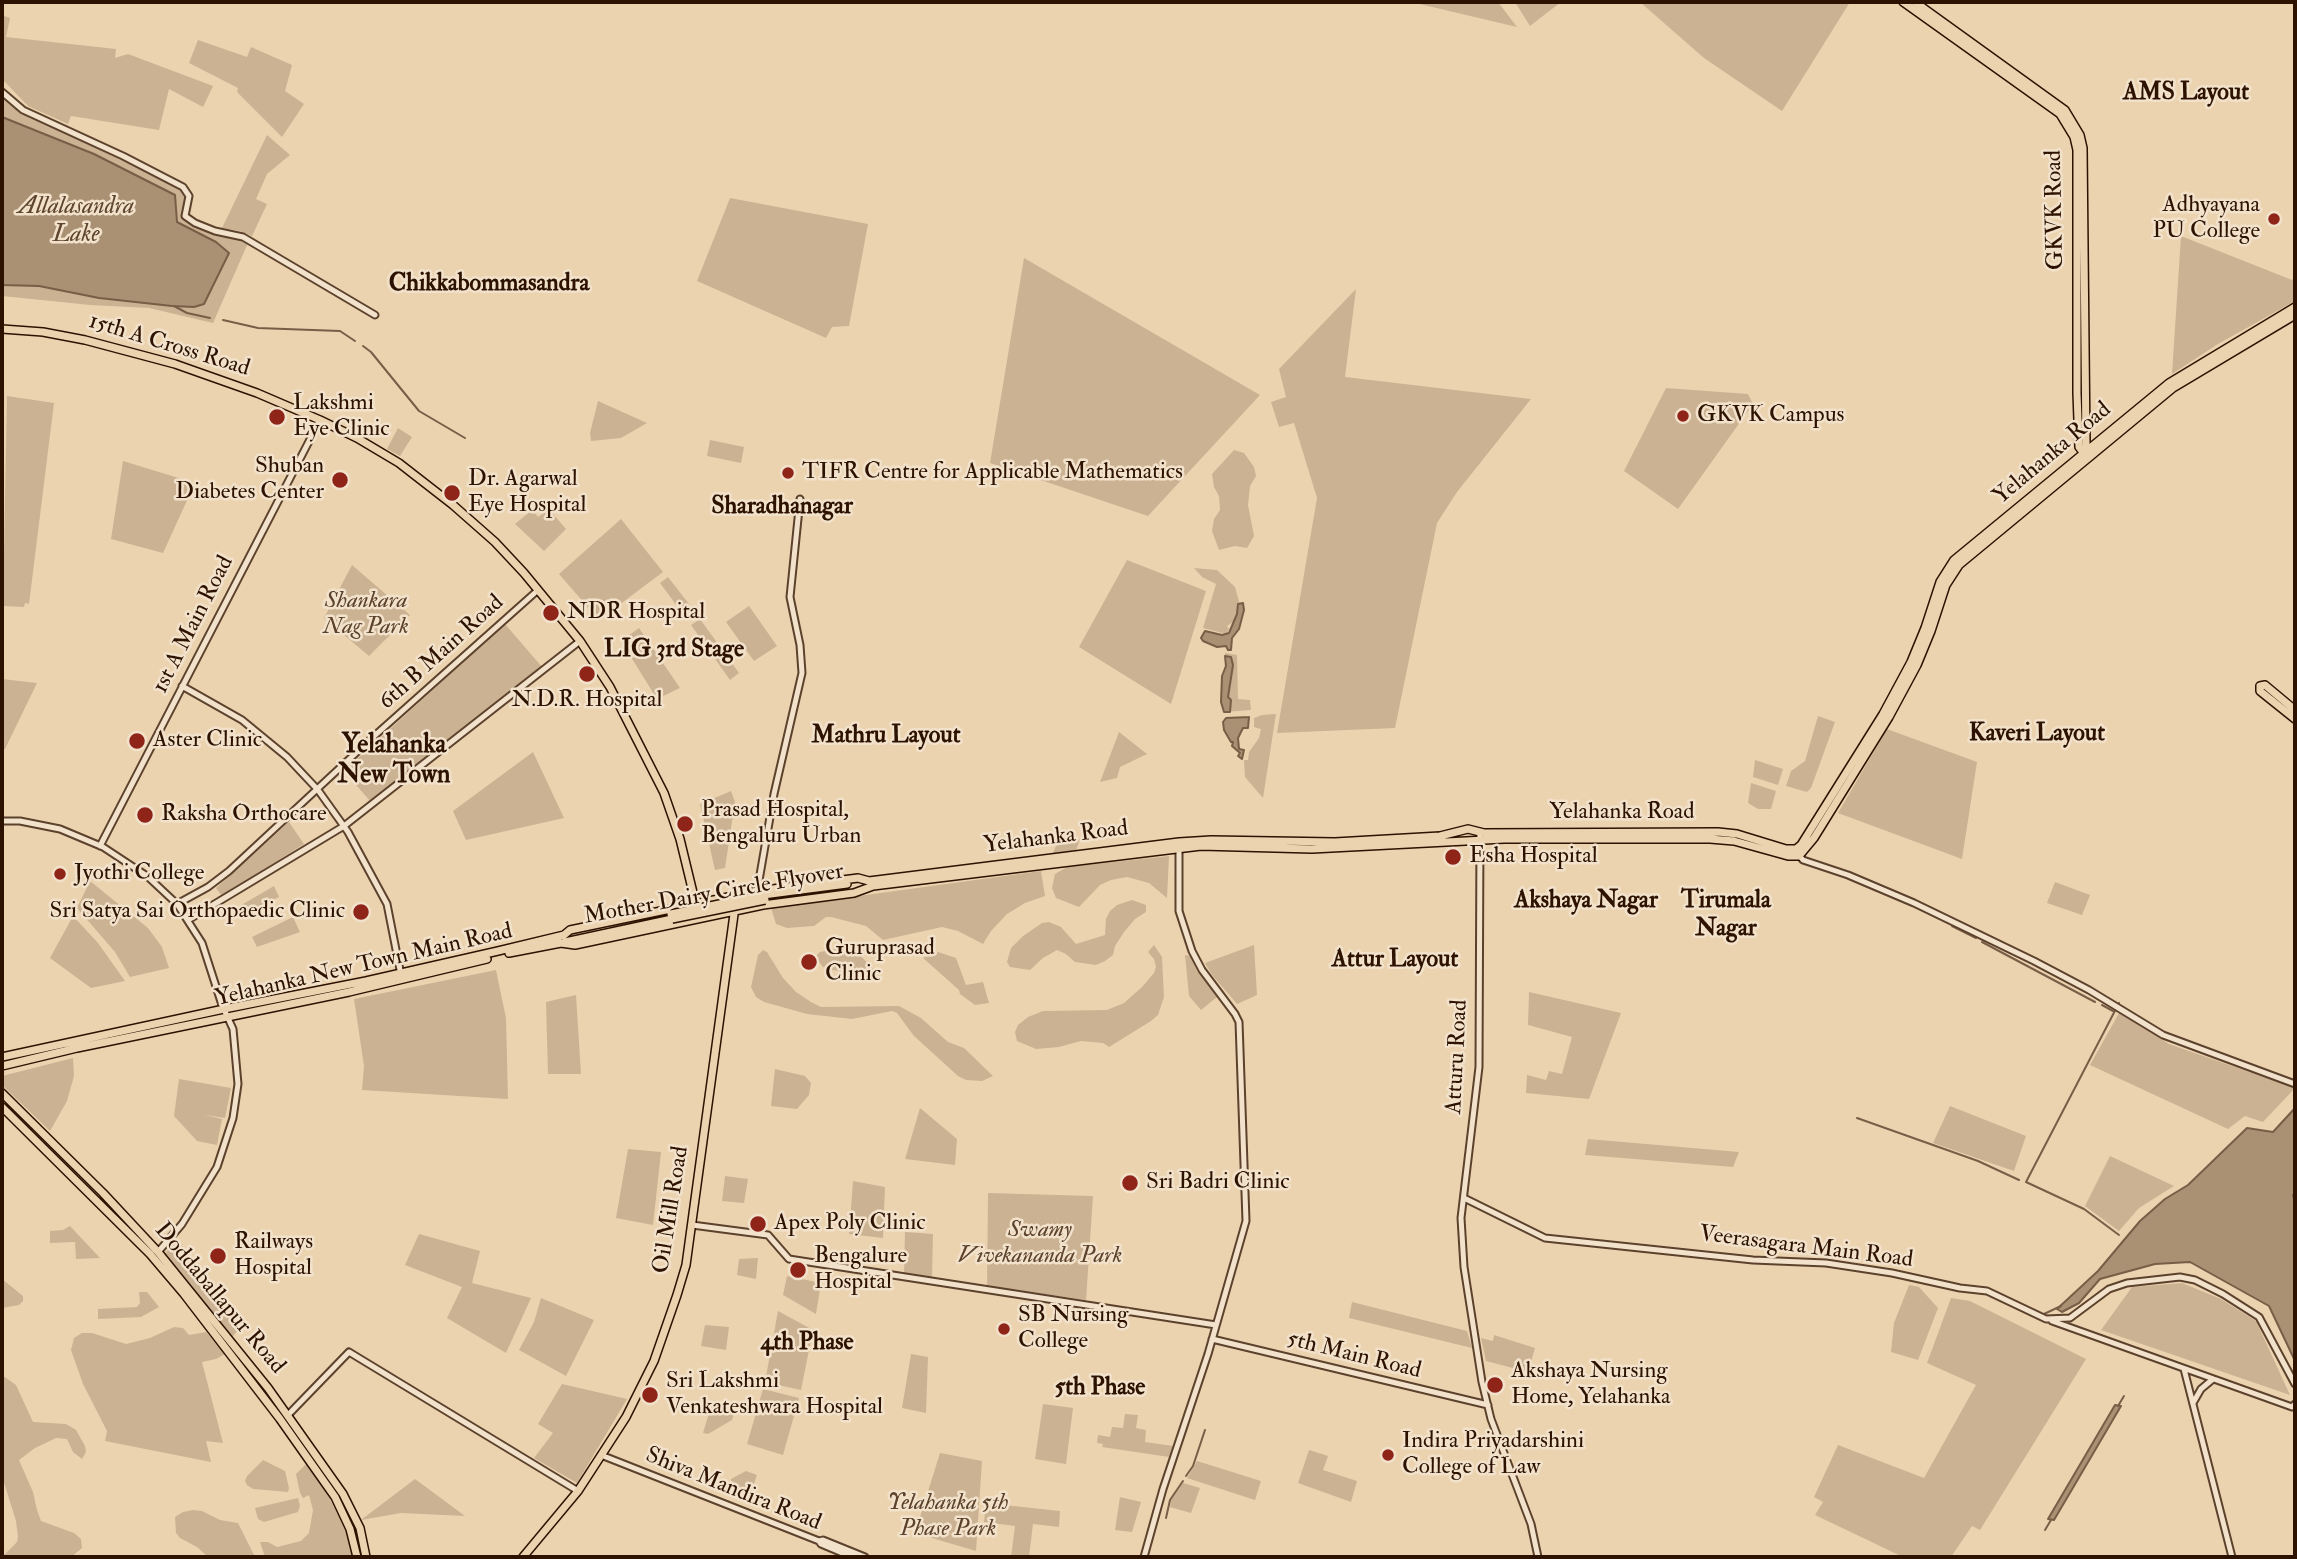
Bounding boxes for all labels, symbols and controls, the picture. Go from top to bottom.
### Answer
district label: AMS Layout [2123,80,2249,108]
street label: GKVK Road [2041,150,2071,270]
place label: Adhyayana PU College [2152,192,2260,246]
water label: Allalasandra Lake [18,194,134,250]
marker: Adhyayana PU College [2266,211,2282,227]
district label: Chikkabommasandra [389,271,589,299]
street label: 15th A Cross Road [85,308,253,384]
place label: Lakshmi Eye Clinic [293,390,390,444]
street label: Yelahanka Road [1989,397,2117,511]
place label: GKVK Campus [1697,402,1844,430]
marker: Lakshmi Eye Clinic [267,407,287,427]
marker: GKVK Campus [1675,408,1691,424]
place label: Shuban Diabetes Center [175,453,324,507]
place label: TIFR Centre for Applicable Mathematics [802,459,1183,487]
marker: TIFR Centre for Applicable Mathematics [780,465,796,481]
place label: Dr. Agarwal Eye Hospital [468,466,586,520]
marker: Shuban Diabetes Center [330,470,350,490]
marker: Dr. Agarwal Eye Hospital [442,483,462,503]
district label: Sharadhanagar [711,494,853,522]
street label: 1st A Main Road [148,552,240,698]
park label: Shankara Nag Park [323,588,409,642]
street label: 6th B Main Road [374,590,510,716]
place label: NDR Hospital [567,599,705,627]
marker: NDR Hospital [541,603,561,623]
district label: LIG 3rd Stage [604,637,744,665]
marker: N.D.R. Hospital [577,664,597,684]
place label: N.D.R. Hospital [512,687,662,715]
district label: Kaveri Layout [1969,721,2105,749]
district label: Mathru Layout [812,723,960,751]
place label: Aster Clinic [153,727,262,755]
district label: Yelahanka New Town [338,730,450,792]
marker: Aster Clinic [127,731,147,751]
place label: Prasad Hospital, Bengaluru Urban [701,797,861,851]
street label: Yelahanka Road [1549,799,1695,827]
place label: Raksha Orthocare [161,801,327,829]
marker: Raksha Orthocare [135,805,155,825]
marker: Prasad Hospital, Bengaluru Urban [675,814,695,834]
street label: Yelahanka Road [982,815,1130,861]
place label: Esha Hospital [1469,843,1598,871]
marker: Esha Hospital [1443,847,1463,867]
street label: Mother Dairy Circle Flyover [582,859,846,931]
place label: Jyothi College [74,860,204,888]
marker: Jyothi College [52,866,68,882]
district label: Akshaya Nagar [1514,888,1658,916]
district label: Tirumala Nagar [1681,888,1771,944]
place label: Sri Satya Sai Orthopaedic Clinic [49,898,345,926]
marker: Sri Satya Sai Orthopaedic Clinic [351,902,371,922]
street label: Yelahanka New Town Main Road [213,918,515,1014]
place label: Guruprasad Clinic [825,935,935,989]
district label: Attur Layout [1332,947,1458,975]
marker: Guruprasad Clinic [799,952,819,972]
street label: Atturu Road [1441,999,1475,1115]
street label: Oil Mill Road [648,1144,696,1276]
place label: Sri Badri Clinic [1146,1169,1290,1197]
marker: Sri Badri Clinic [1120,1173,1140,1193]
place label: Apex Poly Clinic [774,1210,925,1238]
marker: Apex Poly Clinic [748,1214,768,1234]
park label: Swamy Vivekananda Park [958,1217,1122,1271]
street label: Doddaballapur Road [148,1218,290,1380]
street label: Veerasagara Main Road [1698,1221,1914,1275]
place label: Railways Hospital [234,1229,313,1283]
place label: Bengalure Hospital [814,1243,907,1297]
marker: Railways Hospital [208,1246,228,1266]
marker: Bengalure Hospital [788,1260,808,1280]
place label: SB Nursing College [1018,1302,1128,1356]
marker: SB Nursing College [996,1321,1012,1337]
street label: 5th Main Road [1284,1326,1424,1386]
district label: 4th Phase [760,1330,854,1358]
place label: Akshaya Nursing Home, Yelahanka [1511,1358,1671,1412]
place label: Sri Lakshmi Venkateshwara Hospital [666,1368,883,1422]
district label: 5th Phase [1055,1375,1145,1403]
marker: Akshaya Nursing Home, Yelahanka [1485,1375,1505,1395]
marker: Sri Lakshmi Venkateshwara Hospital [640,1385,660,1405]
place label: Indira Priyadarshini College of Law [1402,1428,1584,1482]
street label: Shiva Mandira Road [641,1442,825,1538]
marker: Indira Priyadarshini College of Law [1380,1447,1396,1463]
park label: Yelahanka 5th Phase Park [887,1490,1009,1544]

